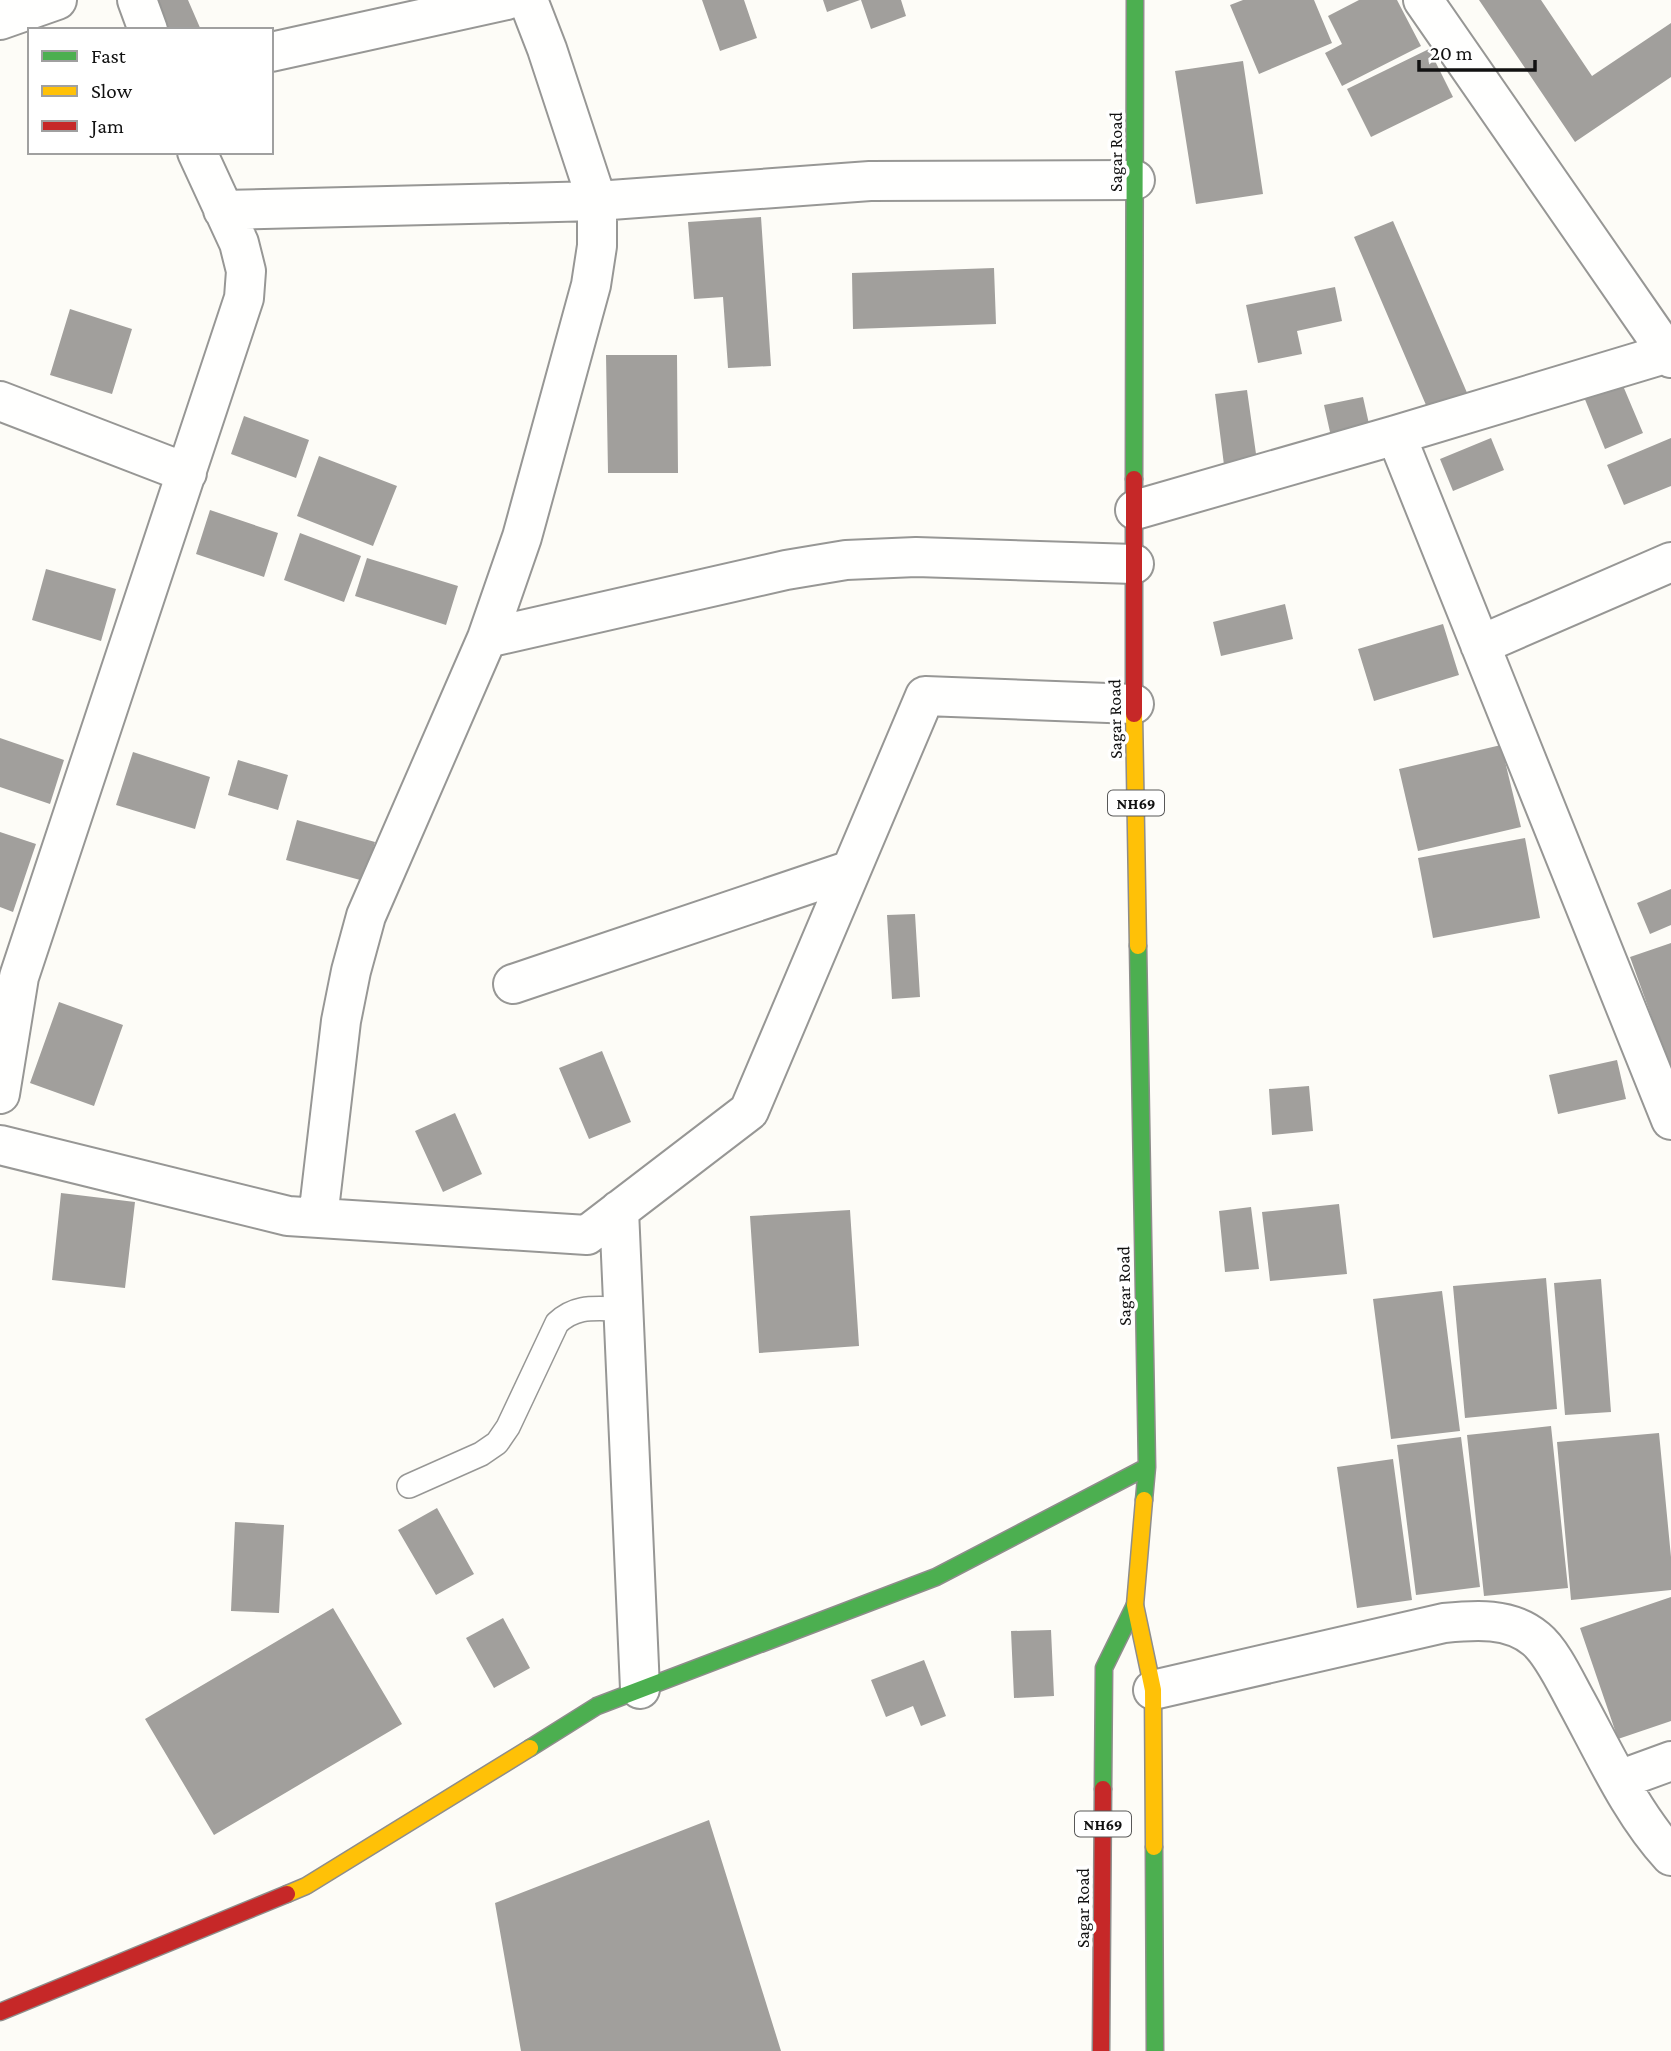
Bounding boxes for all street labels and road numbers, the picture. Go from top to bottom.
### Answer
street label: Sagar Road [1106,111,1126,192]
street label: Sagar Road [1104,678,1126,759]
road number: NH69 [1108,790,1164,816]
street label: Sagar Road [1113,1245,1135,1326]
road number: NH69 [1075,1812,1131,1836]
street label: Sagar Road [1073,1867,1093,1948]

